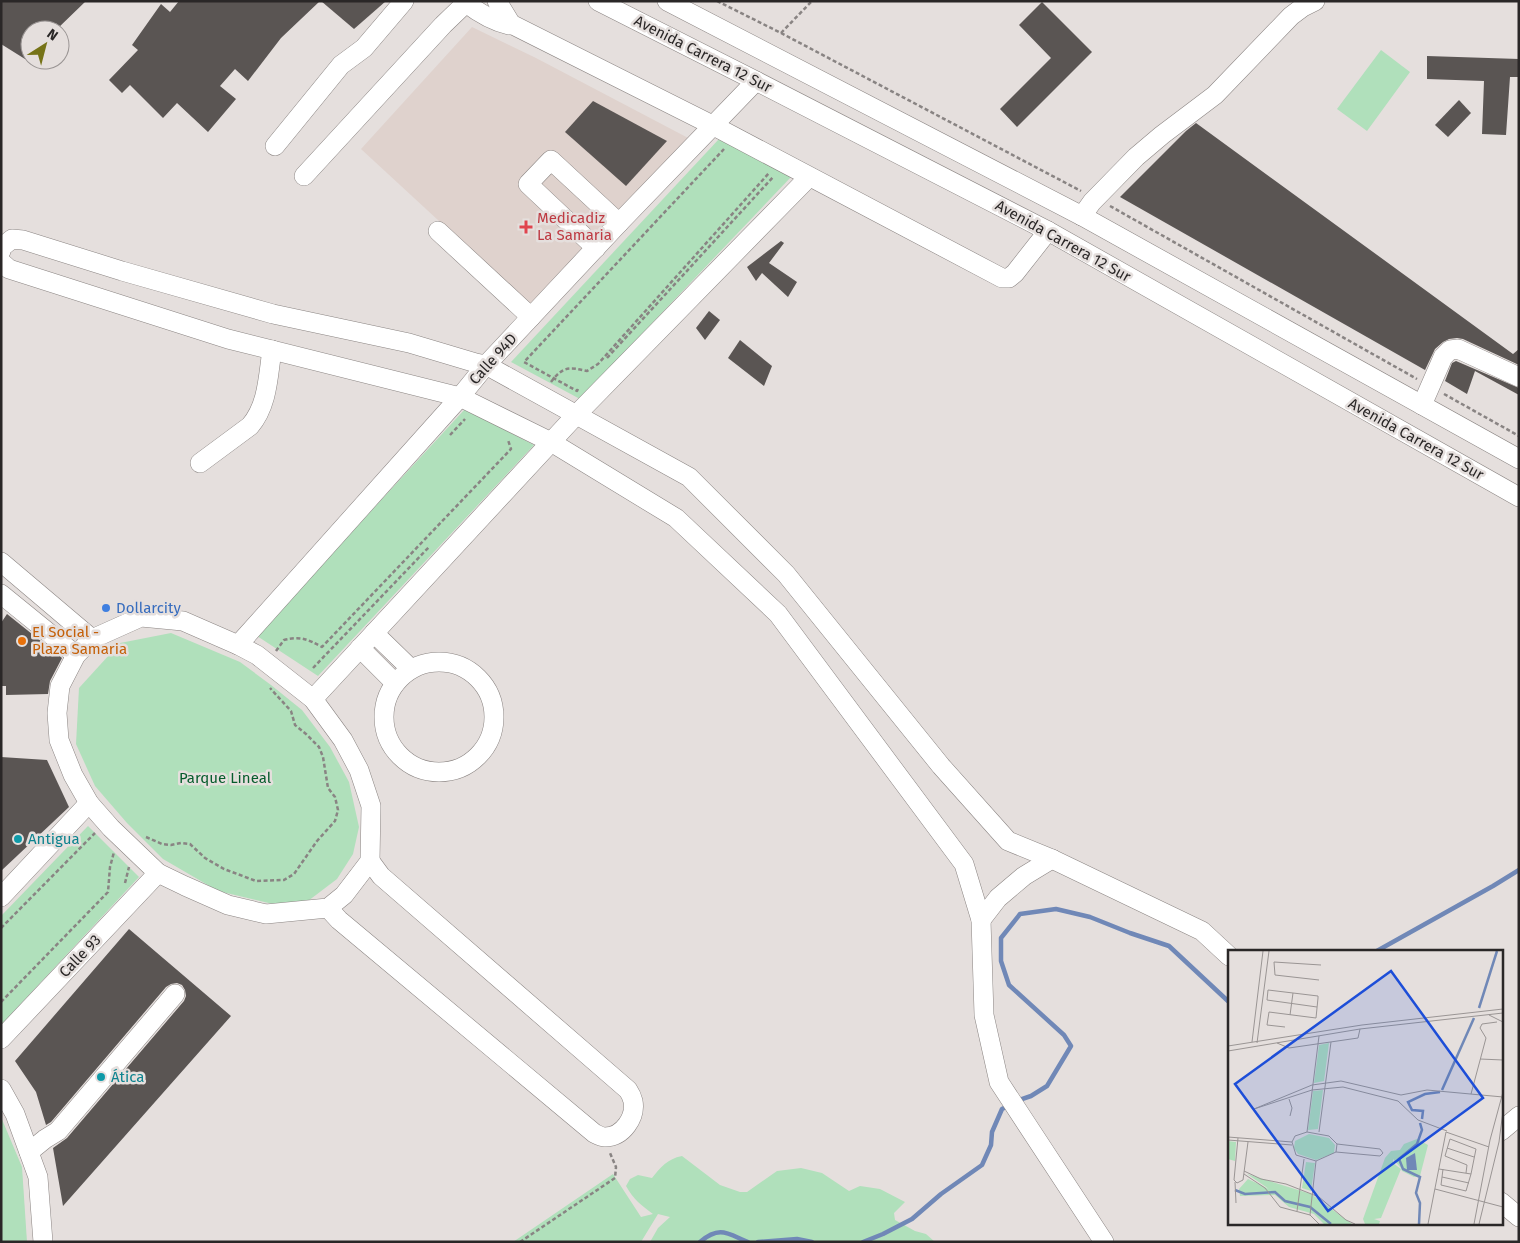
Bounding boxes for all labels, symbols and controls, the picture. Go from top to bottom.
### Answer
street label: Avenida Carrera 12 Sur [631,11,775,97]
north arrow [20,20,70,70]
text: N [44,25,61,44]
street label: Avenida Carrera 12 Sur [992,196,1134,286]
place label: Medicadiz La Samaria [537,209,612,244]
marker: Medicadiz La Samaria [519,220,533,234]
street label: Calle 94D [465,330,521,388]
street label: Avenida Carrera 12 Sur [1345,394,1487,484]
place label: Dollarcity [116,599,181,617]
marker: Dollarcity [100,602,112,614]
place label: El Social - Plaza Samaria [32,623,127,658]
marker: El Social - Plaza Samaria [16,635,28,647]
park label: Parque Lineal [179,769,272,787]
place label: Antigua [28,830,80,848]
marker: Antigua [12,833,24,845]
street label: Calle 93 [55,931,105,981]
inset map [1228,950,1502,1226]
place label: Ática [111,1068,144,1086]
marker: Ática [95,1071,107,1083]

